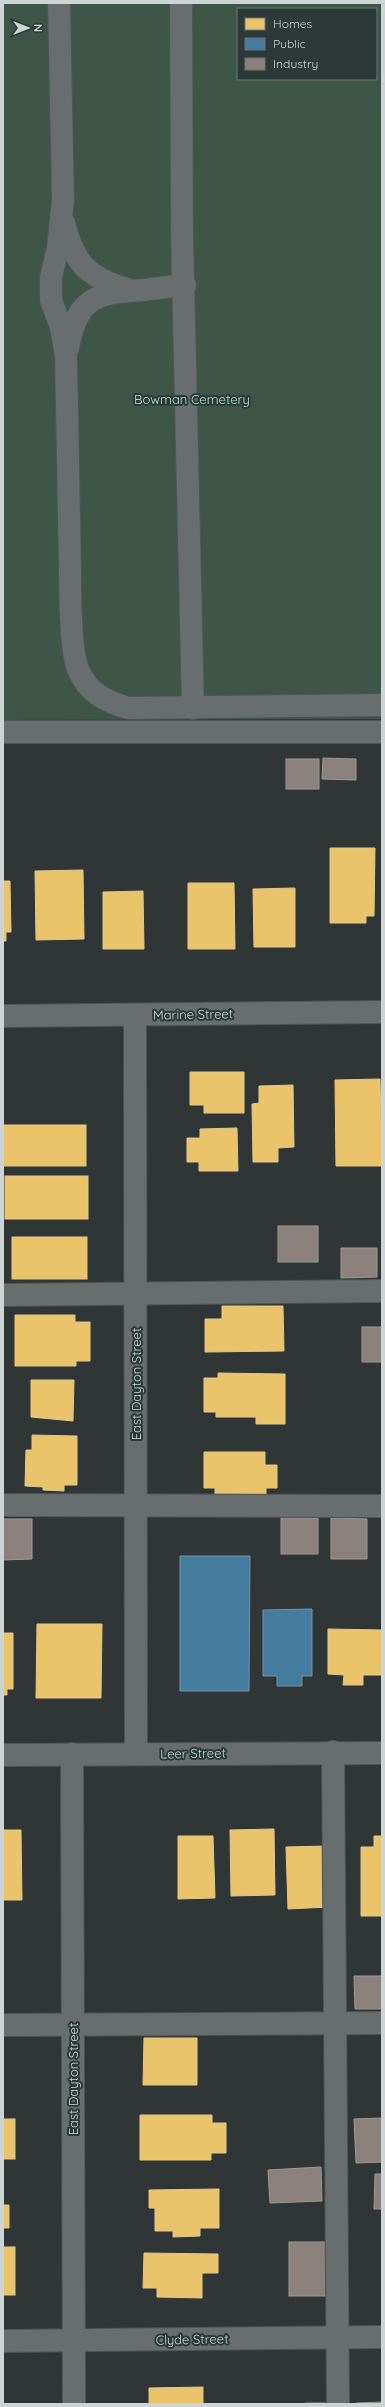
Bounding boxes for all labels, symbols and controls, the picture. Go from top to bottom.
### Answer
north arrow [8,8,48,48]
legend [237,8,377,80]
text: Homes [273,16,313,31]
text: N [31,24,45,32]
text: Public [273,36,306,51]
text: Industry [273,56,318,71]
park label: Bowman Cemetery [134,391,250,407]
street label: Marine Street [153,1005,233,1023]
street label: East Dayton Street [128,1328,144,1440]
street label: Leer Street [160,1744,226,1762]
street label: East Dayton Street [65,2023,81,2135]
street label: Clyde Street [155,2330,229,2348]

